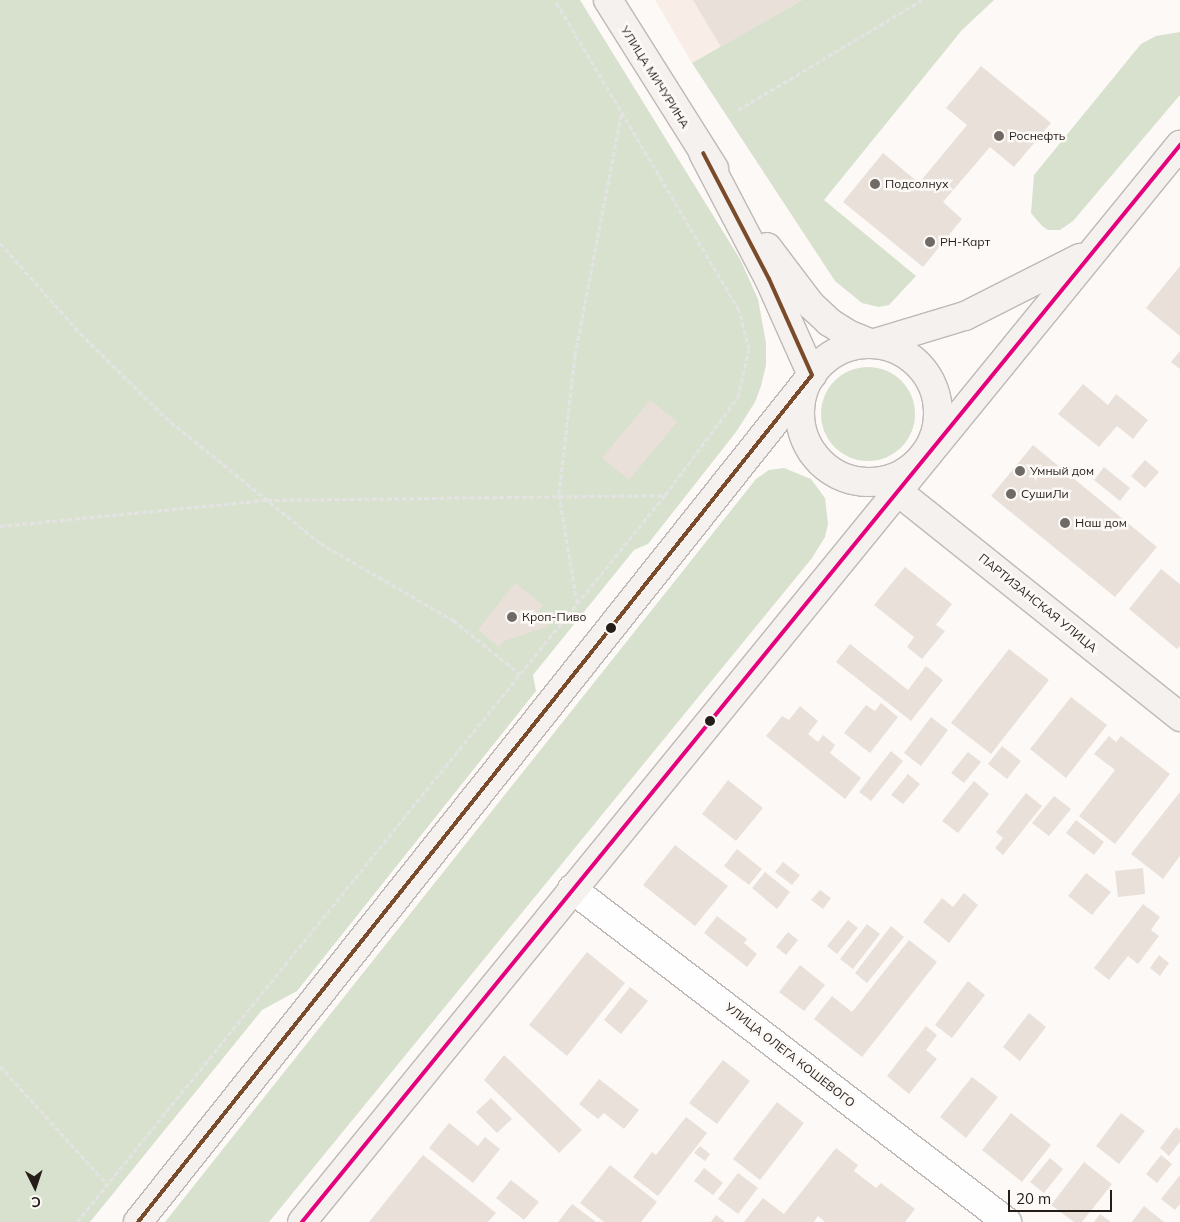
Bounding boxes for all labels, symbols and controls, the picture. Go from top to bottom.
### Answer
street label: УЛИЦА МИЧУРИНА [618,23,692,131]
place label: Роснефть [1009,129,1065,143]
marker: Роснефть [993,130,1005,142]
place label: Подсолнух [885,177,949,191]
marker: Подсолнух [869,178,881,190]
place label: РН-Карт [940,235,990,249]
marker: РН-Карт [924,236,936,248]
place label: Умный дом [1030,464,1094,478]
marker: Умный дом [1014,465,1026,477]
place label: СушиЛи [1021,487,1069,501]
marker: СушиЛи [1005,488,1017,500]
place label: Наш дом [1075,516,1127,530]
marker: Наш дом [1059,517,1071,529]
street label: ПАРТИЗАНСКАЯ УЛИЦА [976,551,1100,655]
place label: Кроп-Пиво [522,610,586,624]
marker: Кроп-Пиво [506,611,518,623]
unlabelled marker [606,623,616,633]
unlabelled marker [705,716,715,726]
street label: УЛИЦА ОЛЕГА КОШЕВОГО [722,1000,858,1110]
north arrow [10,1162,60,1212]
scale bar [1010,1180,1114,1212]
text: 20 m [1016,1189,1051,1208]
text: С [31,1193,41,1211]

